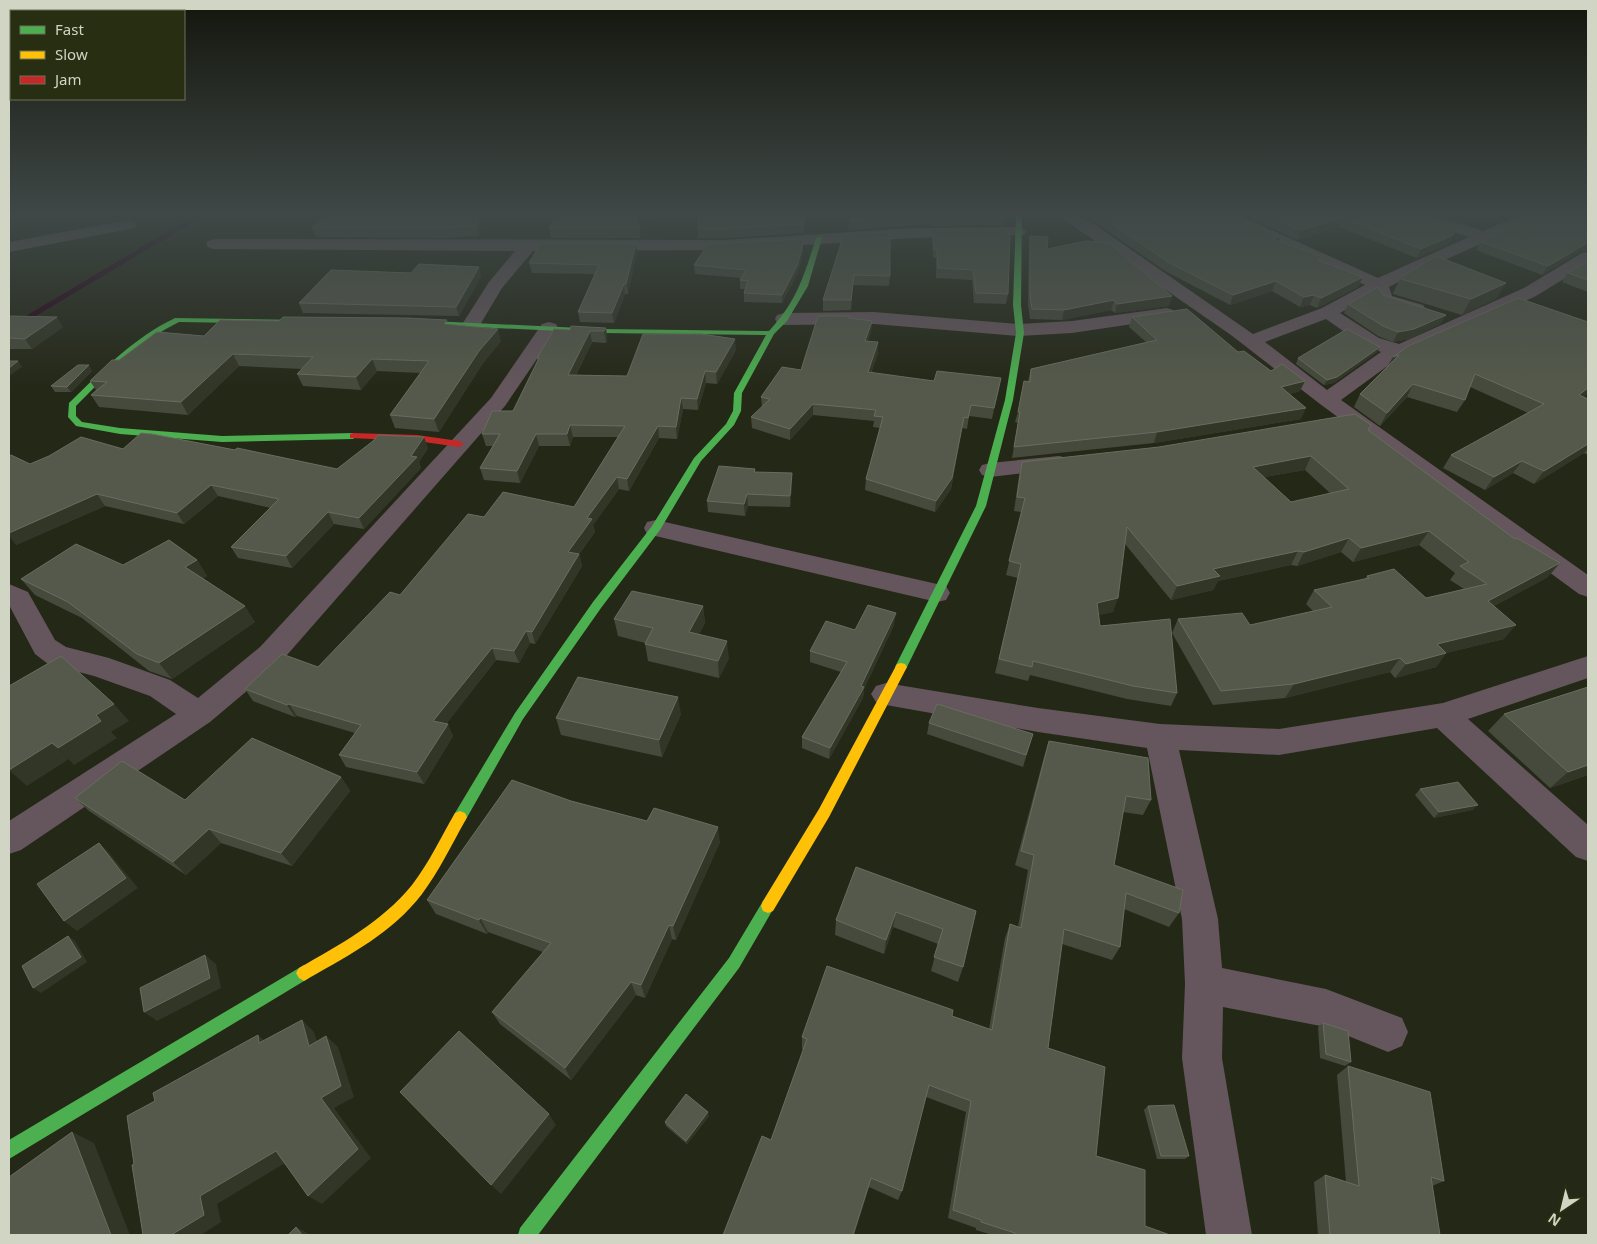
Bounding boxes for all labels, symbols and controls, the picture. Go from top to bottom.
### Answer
legend [10,10,185,100]
text: Fast [55,19,84,39]
text: Slow [55,44,88,64]
text: Jam [53,69,82,89]
north arrow [1537,1184,1587,1234]
text: N [1544,1209,1564,1231]

